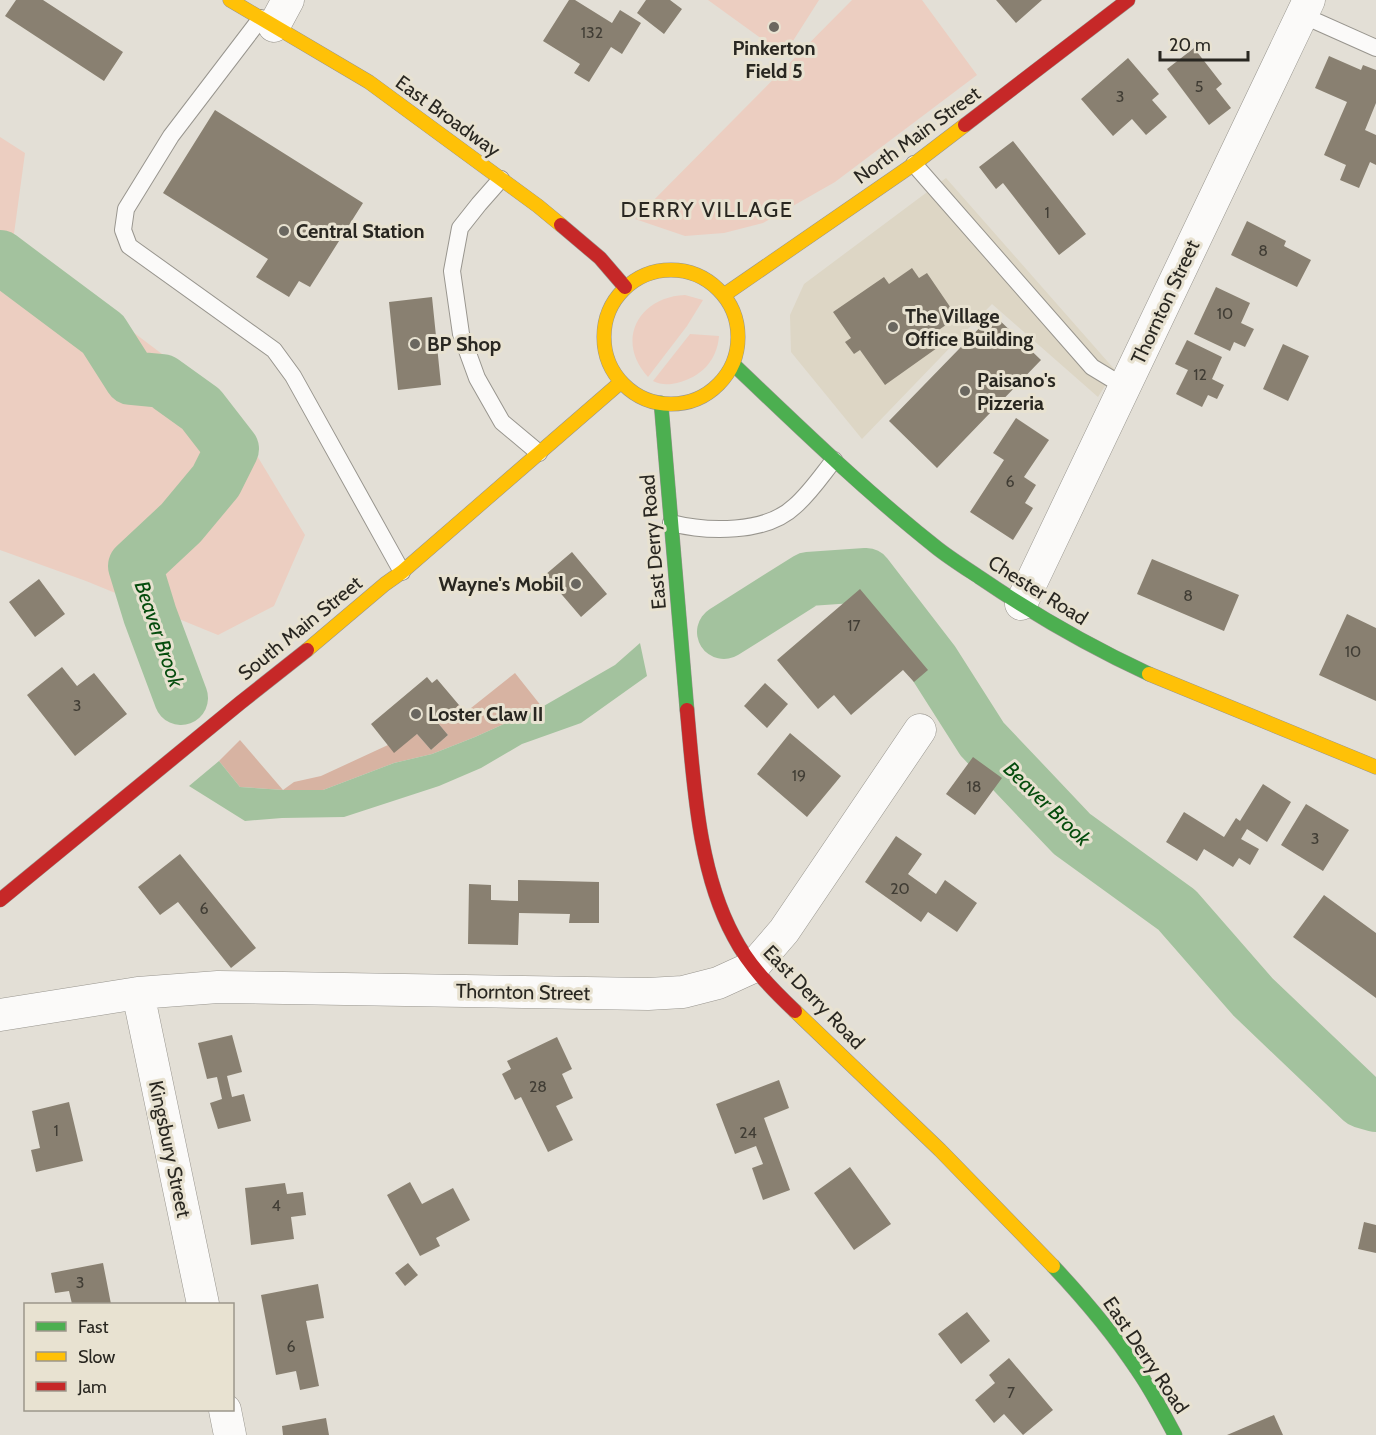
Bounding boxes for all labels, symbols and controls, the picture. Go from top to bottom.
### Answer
marker: Pinkerton Field 5 [767,20,781,34]
house number: 132 [581,23,603,42]
scale bar [1160,24,1248,62]
text: 20 m [1169,34,1211,56]
place label: Pinkerton Field 5 [732,36,816,83]
street label: East Broadway [391,70,505,162]
house number: 5 [1195,77,1203,96]
street label: North Main Street [849,81,985,189]
house number: 3 [1116,87,1124,106]
district label: DERRY VILLAGE [621,196,793,223]
house number: 1 [1044,203,1050,222]
place label: Central Station [296,219,424,243]
marker: Central Station [277,224,291,238]
street label: Thornton Street [1126,236,1204,368]
house number: 8 [1258,241,1268,260]
place label: The Village Office Building [905,304,1033,351]
house number: 10 [1217,304,1233,323]
marker: The Village Office Building [886,320,900,334]
place label: BP Shop [427,332,501,356]
marker: BP Shop [408,337,422,351]
house number: 12 [1193,365,1207,384]
place label: Paisano's Pizzeria [977,368,1056,415]
marker: Paisano's Pizzeria [958,384,972,398]
house number: 6 [1005,472,1015,491]
street label: East Derry Road [635,473,671,611]
street label: Chester Road [984,550,1092,630]
street label: South Main Street [233,571,367,685]
place label: Wayne's Mobil [438,572,564,596]
water label: Beaver Brook [130,577,190,691]
marker: Wayne's Mobil [569,577,583,591]
house number: 8 [1183,586,1193,605]
house number: 17 [847,616,861,635]
house number: 10 [1345,642,1361,661]
house number: 3 [73,696,81,715]
place label: Loster Claw II [428,702,543,726]
marker: Loster Claw II [409,707,423,721]
water label: Beaver Brook [999,756,1097,852]
house number: 19 [792,766,806,785]
house number: 18 [967,777,981,796]
house number: 3 [1311,829,1319,848]
house number: 20 [890,879,910,898]
house number: 6 [199,899,209,918]
street label: East Derry Road [758,940,870,1054]
street label: Thornton Street [456,979,591,1005]
house number: 28 [529,1077,547,1096]
street label: Kingsbury Street [144,1078,196,1220]
house number: 1 [53,1121,59,1140]
house number: 24 [739,1123,757,1142]
house number: 4 [271,1196,281,1215]
house number: 3 [76,1273,84,1292]
street label: East Derry Road [1098,1292,1194,1418]
legend [24,1303,234,1411]
text: Fast [78,1316,109,1338]
house number: 6 [286,1337,296,1356]
text: Slow [78,1346,115,1368]
text: Jam [77,1376,107,1398]
house number: 7 [1007,1383,1015,1402]

